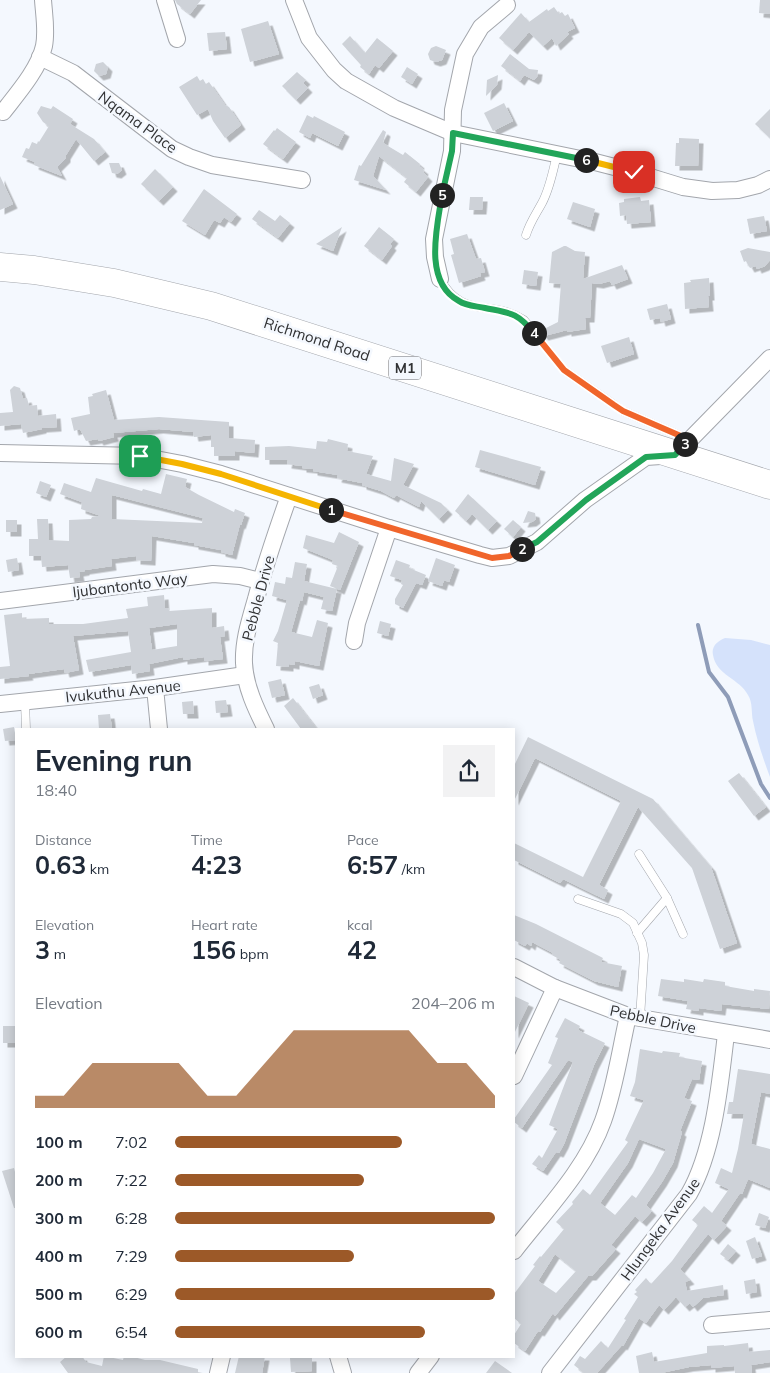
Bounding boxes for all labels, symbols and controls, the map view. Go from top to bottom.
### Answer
street label: Nqama Place [95,87,181,157]
pin: 6 [574,148,598,172]
text: 6 [582,151,591,169]
pin [613,151,655,193]
icon: check [620,158,648,186]
pin: 5 [430,182,454,208]
text: 5 [438,186,447,204]
street label: Richmond Road [262,313,372,365]
pin: 4 [522,320,546,346]
text: 4 [530,324,539,342]
road number: M1 [389,356,421,379]
pin: 3 [672,432,698,456]
pin [119,435,161,477]
text: 3 [681,435,690,453]
icon: arrive [126,442,154,470]
pin: 1 [318,498,344,522]
text: 1 [327,501,336,519]
pin: 2 [510,536,534,562]
text: 2 [518,540,527,558]
street label: Pebble Drive [238,553,278,643]
street label: Ijubantonto Way [71,569,189,601]
street label: Ivukuthu Avenue [64,676,182,706]
text: Evening run [35,743,192,778]
button: share [443,745,495,797]
text: 18:40 [35,780,77,800]
text: Distance [35,831,92,849]
text: Time [191,831,223,849]
text: Pace [347,831,379,849]
text: 0.63 [35,849,86,880]
text: 4:23 [191,849,242,880]
text: 6:57 [347,849,398,880]
text: km [86,860,109,878]
text: /km [398,860,425,878]
text: Elevation [35,916,94,934]
text: Heart rate [191,916,258,934]
text: kcal [347,916,373,934]
text: 3 [35,934,50,965]
text: 156 [191,934,236,965]
text: 42 [347,934,377,965]
text: m [50,945,66,963]
text: bpm [236,945,269,963]
text: Elevation [35,993,103,1013]
text: 204–206 m [411,993,495,1013]
street label: Pebble Drive [608,1001,698,1037]
text: 100 m [35,1132,83,1152]
text: 7:02 [115,1132,147,1152]
text: 200 m [35,1170,83,1190]
text: 7:22 [115,1170,147,1190]
street label: Hlungeka Avenue [616,1174,704,1284]
text: 300 m [35,1208,83,1228]
text: 6:28 [115,1208,147,1228]
text: 400 m [35,1246,83,1266]
text: 7:29 [115,1246,147,1266]
text: 500 m [35,1284,83,1304]
text: 6:29 [115,1284,147,1304]
text: 600 m [35,1322,83,1342]
text: 6:54 [115,1322,147,1342]

